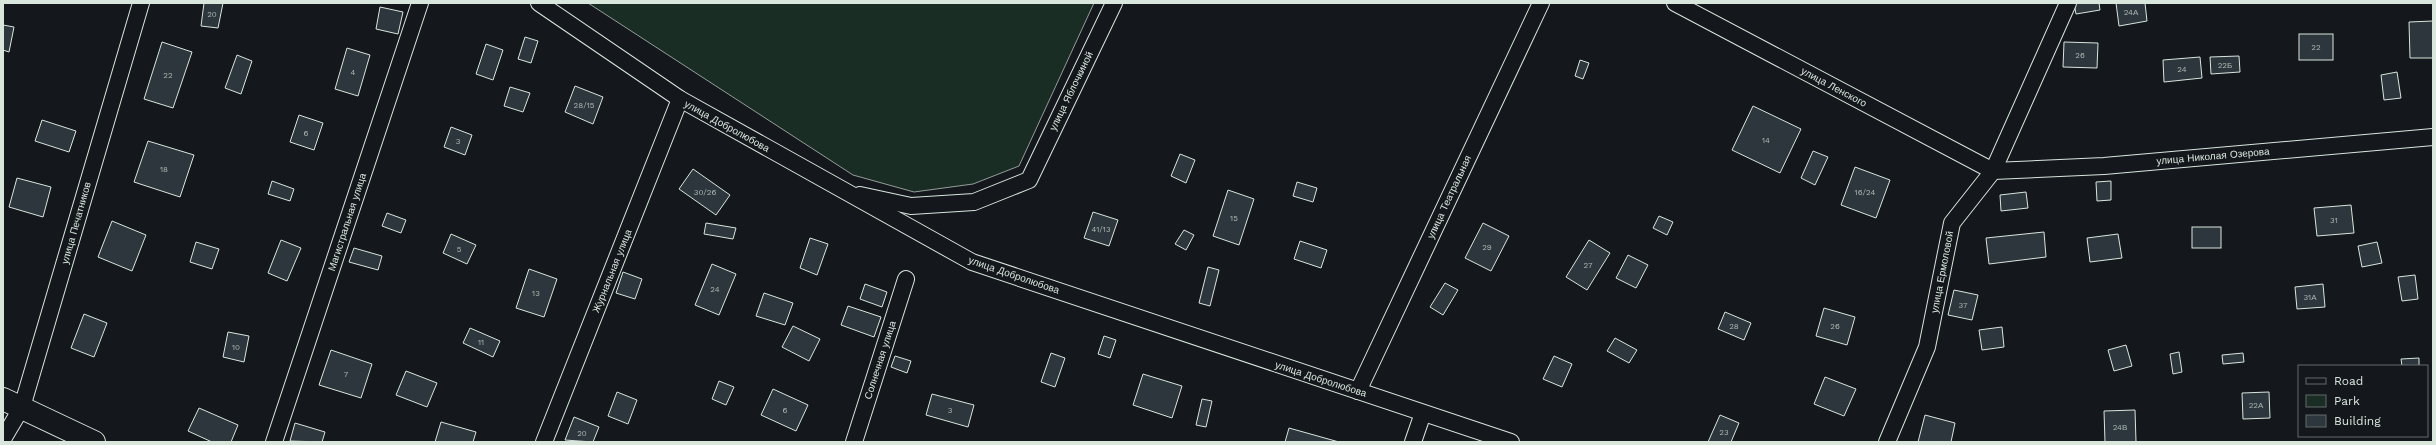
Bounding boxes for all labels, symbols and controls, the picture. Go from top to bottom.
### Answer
house number: 24А [2124,8,2139,17]
house number: 20 [207,10,217,19]
house number: 22 [2311,43,2321,52]
street label: улица Яблочкиной [1047,50,1095,132]
house number: 26 [2075,51,2085,60]
house number: 22Б [2218,61,2232,70]
street label: улица Ленского [1799,65,1869,109]
house number: 24 [2177,65,2187,74]
house number: 4 [351,68,356,77]
house number: 22 [163,71,173,80]
street label: улица Добролюбова [683,98,772,154]
house number: 28/15 [574,101,595,110]
house number: 6 [304,129,309,138]
house number: 14 [1762,136,1770,145]
house number: 3 [456,137,461,146]
street label: улица Николая Озерова [2156,146,2270,166]
street label: улица Театральная [1425,154,1473,240]
house number: 18 [160,165,168,174]
street label: Магистральная улица [326,171,368,272]
street label: улица Печатников [59,181,93,265]
house number: 30/26 [694,188,716,197]
house number: 16/24 [1855,188,1876,197]
house number: 15 [1230,214,1238,223]
house number: 31 [2330,216,2338,225]
house number: 41/13 [1091,225,1111,234]
street label: Журнальная улица [590,227,634,314]
street label: улица Ермоловой [1929,230,1955,314]
house number: 29 [1482,243,1492,252]
house number: 5 [457,245,462,254]
street label: улица Добролюбова [967,254,1061,296]
house number: 27 [1584,261,1593,270]
house number: 24 [710,285,720,294]
house number: 13 [532,289,540,298]
house number: 31А [2303,293,2317,302]
house number: 37 [1959,301,1968,310]
street label: Солнечная улица [862,319,898,401]
house number: 28 [1729,322,1739,331]
house number: 26 [1830,322,1840,331]
house number: 11 [478,338,484,347]
house number: 10 [232,343,240,352]
street label: улица Добролюбова [1274,359,1368,399]
legend [2298,365,2428,437]
house number: 7 [344,370,349,379]
text: Road [2334,374,2363,388]
text: Park [2334,394,2360,408]
house number: 22А [2249,401,2264,410]
house number: 6 [783,406,788,415]
house number: 3 [948,406,953,415]
text: Building [2334,414,2381,428]
house number: 24В [2113,423,2127,432]
house number: 23 [1719,428,1729,437]
house number: 20 [577,429,587,438]

